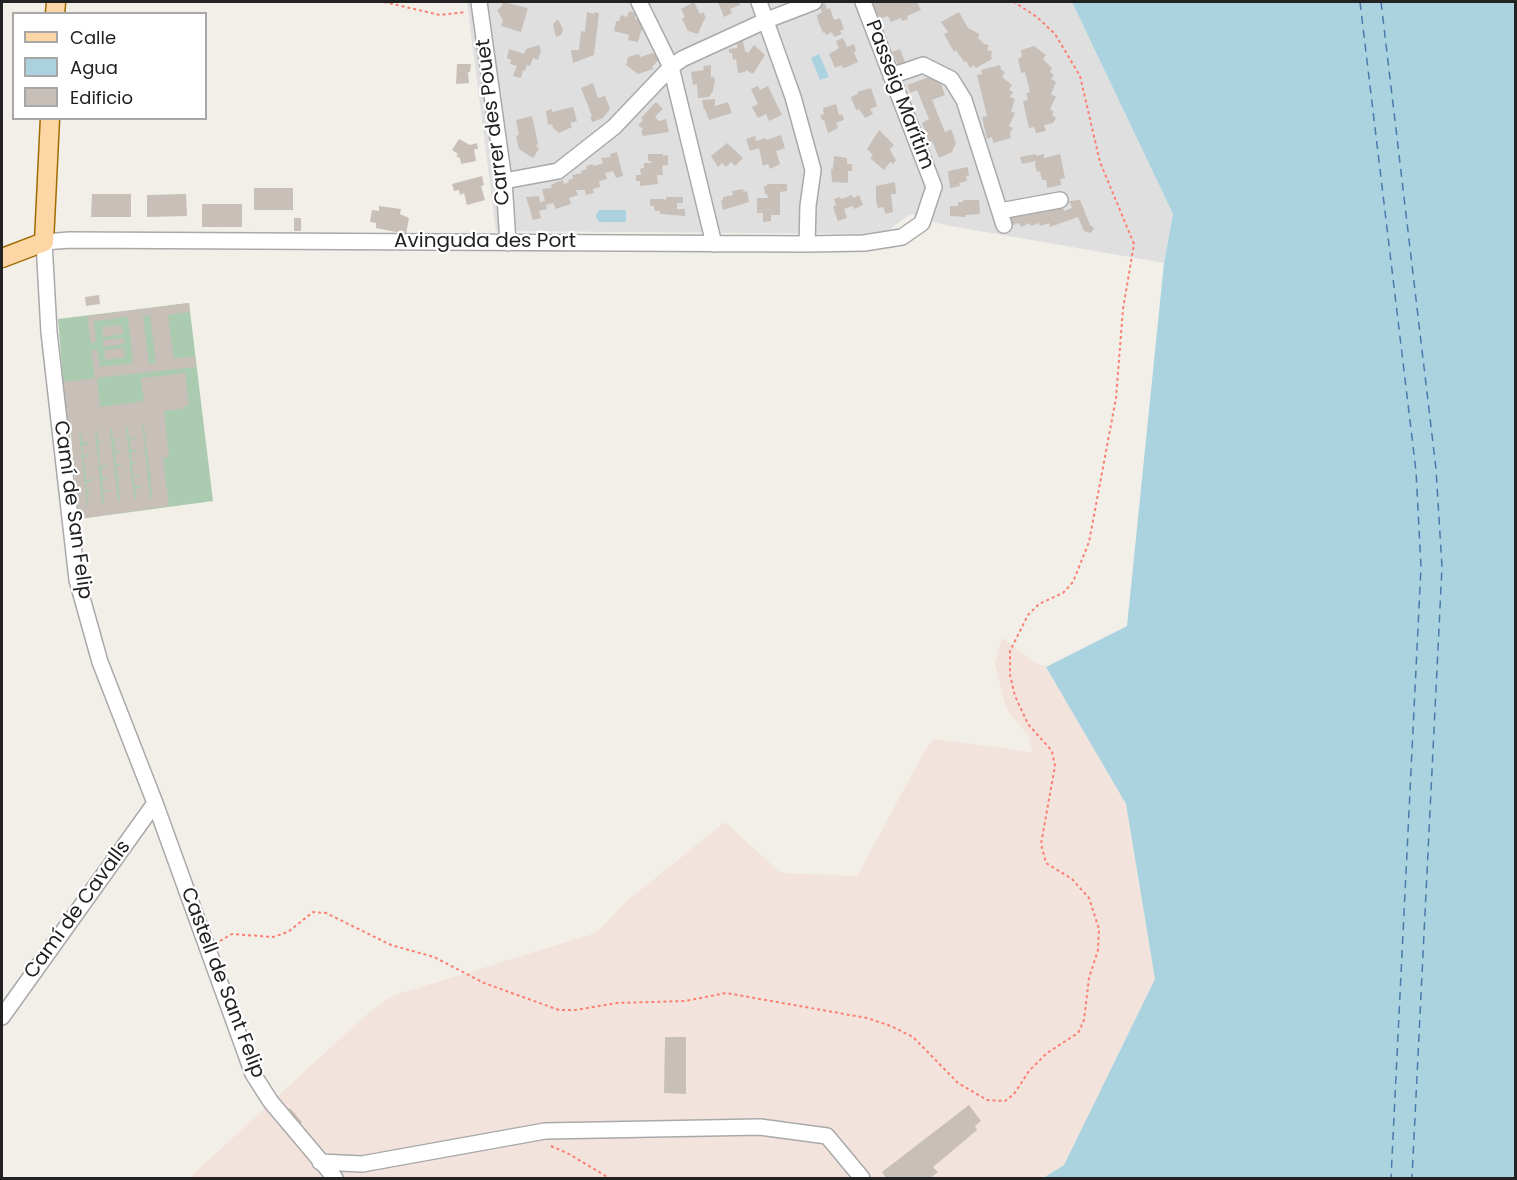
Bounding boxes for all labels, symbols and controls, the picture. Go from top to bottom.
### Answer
legend [12,12,207,120]
street label: Passeig Marítim [859,17,939,173]
text: Calle [70,25,116,50]
street label: Carrer des Pouet [472,37,516,207]
text: Agua [70,55,118,80]
text: Edificio [70,85,133,110]
street label: Avinguda des Port [394,230,576,254]
street label: Camí de San Felip [48,419,96,601]
street label: Camí de Cavalls [20,836,136,984]
street label: Castell de Sant Felip [175,884,269,1082]

